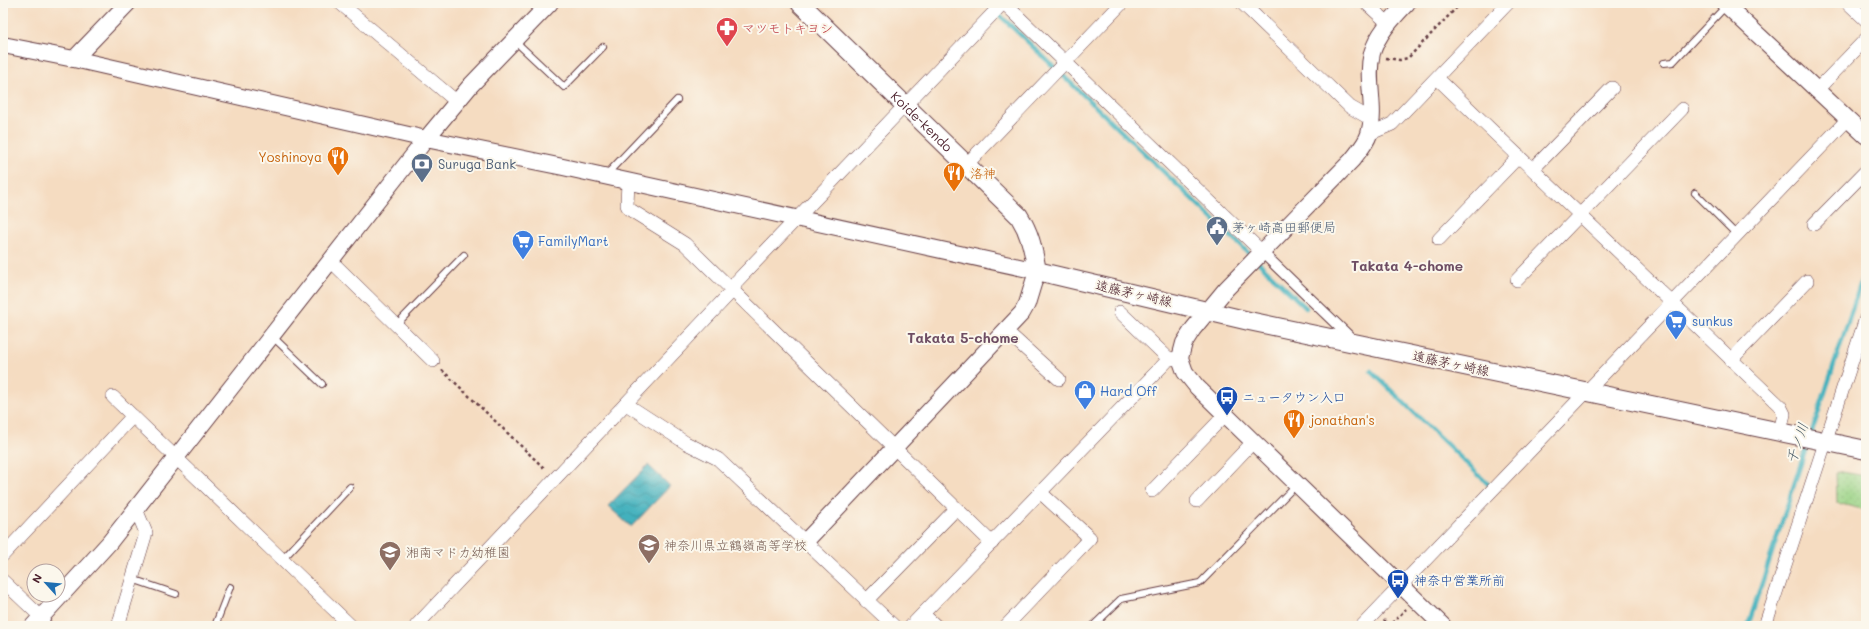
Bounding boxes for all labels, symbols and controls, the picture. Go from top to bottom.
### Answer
pharmacy icon: マツモトキヨシ [714,15,740,48]
place label: マツモトキヨシ [742,19,833,36]
street label: Koide-kendo [888,87,957,155]
restaurant icon: Yoshinoya [325,144,351,177]
place label: Yoshinoya [258,148,322,165]
bank icon: Suruga Bank [409,151,435,184]
place label: Suruga Bank [438,155,516,172]
restaurant icon: 洛神 [941,160,967,193]
place label: 洛神 [970,164,996,181]
public building icon: 茅ヶ崎高田郵便局 [1204,214,1230,247]
place label: 茅ヶ崎高田郵便局 [1232,218,1336,235]
supermarket icon: FamilyMart [510,228,536,261]
place label: FamilyMart [538,232,609,249]
district label: Takata 4-chome [1351,256,1463,275]
street label: 遠藤茅ヶ崎線 [1094,275,1175,310]
supermarket icon: sunkus [1663,308,1689,341]
place label: sunkus [1692,312,1733,329]
district label: Takata 5-chome [907,328,1019,347]
street label: 遠藤茅ヶ崎線 [1411,346,1492,379]
shop icon: Hard Off [1072,378,1098,411]
place label: Hard Off [1100,382,1158,399]
bus stop icon: ニュータウン入口 [1214,384,1240,417]
place label: ニュータウン入口 [1242,388,1346,405]
restaurant icon: jonathan's [1281,407,1307,440]
place label: jonathan's [1308,411,1375,428]
water label: 千ノ川 [1781,420,1812,466]
school or university icon: 神奈川県立鶴嶺高等学校 [636,532,662,565]
place label: 神奈川県立鶴嶺高等学校 [664,536,807,553]
school or university icon: 湘南マドカ幼稚園 [377,539,403,572]
place label: 湘南マドカ幼稚園 [406,543,510,560]
north arrow [26,563,66,603]
bus stop icon: 神奈中営業所前 [1385,567,1411,600]
text: N [28,571,45,585]
place label: 神奈中営業所前 [1414,571,1505,588]

